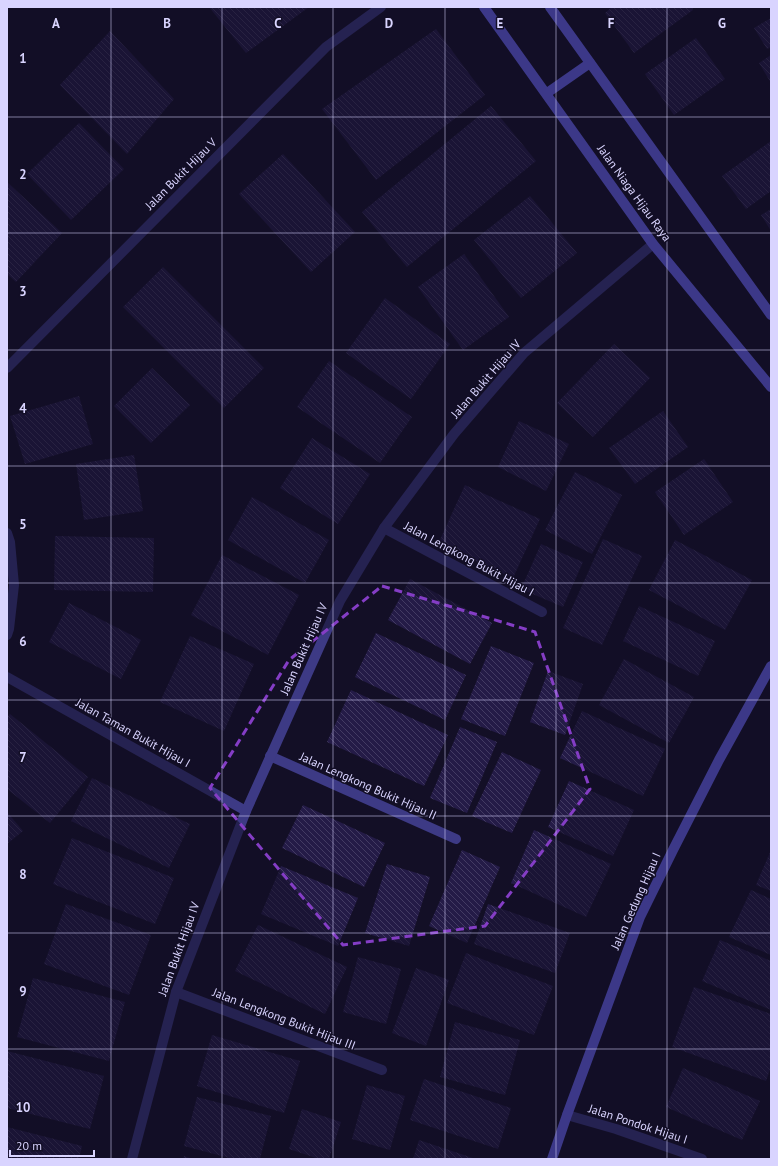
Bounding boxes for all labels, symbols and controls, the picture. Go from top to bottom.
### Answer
text: A [52,15,60,32]
text: B [163,15,171,32]
text: C [274,15,282,32]
text: D [385,15,393,32]
text: E [497,15,504,32]
text: F [608,15,615,32]
text: G [718,15,726,32]
text: 1 [19,50,27,67]
street label: Jalan Bukit Hijau V [141,135,220,213]
street label: Jalan Niaga Hijau Raya [594,141,675,244]
text: 2 [19,166,27,183]
text: 3 [19,283,27,300]
street label: Jalan Bukit Hijau IV [447,336,524,422]
text: 4 [19,400,27,417]
text: 5 [19,516,27,533]
street label: Jalan Lengkong Bukit Hijau I [401,517,537,599]
street label: Jalan Bukit Hijau IV [276,600,331,698]
text: 6 [19,633,27,650]
street label: Jalan Taman Bukit Hijau I [73,694,193,770]
street label: Jalan Lengkong Bukit Hijau II [296,748,439,823]
text: 7 [19,749,27,766]
street label: Jalan Gedung Hijau I [607,850,664,953]
text: 8 [19,866,27,883]
street label: Jalan Bukit Hijau IV [154,900,203,999]
text: 9 [19,983,27,1000]
street label: Jalan Lengkong Bukit Hijau III [210,984,358,1053]
text: 10 [16,1099,30,1116]
street label: Jalan Pondok Hijau I [586,1100,689,1147]
scale bar [10,1132,94,1158]
text: 20 m [16,1138,42,1153]

